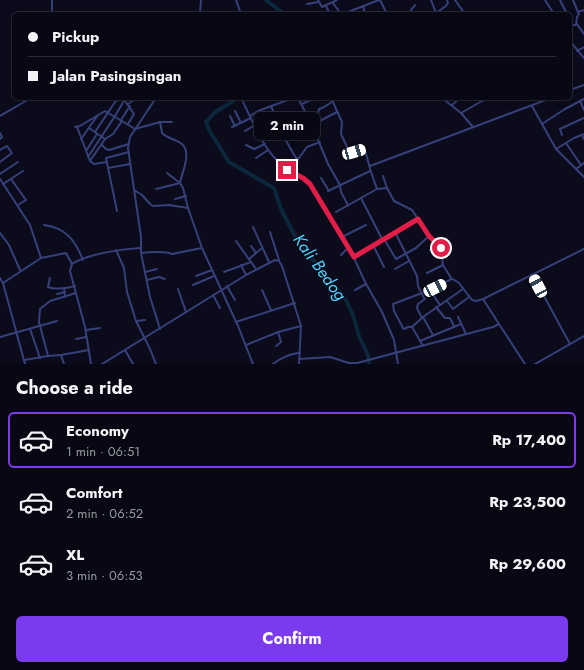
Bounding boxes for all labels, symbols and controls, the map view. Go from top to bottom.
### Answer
text: Pickup [52,26,99,48]
text: Jalan Pasingsingan [52,65,182,87]
callout: 2 min [254,112,320,140]
text: 2 min [270,116,304,135]
car [341,143,367,161]
route end [278,161,296,179]
water label: Kali Bedog [288,229,353,306]
route start [432,239,450,257]
car [527,273,549,299]
car [422,277,448,299]
text: Choose a ride [16,375,133,401]
text: Economy [66,420,129,442]
icon: car [18,422,54,458]
text: Rp 17,400 [492,429,566,451]
text: 1 min · 06:51 [66,442,140,461]
text: Comfort [66,482,123,504]
icon: car [18,484,54,520]
text: Rp 23,500 [489,491,566,513]
text: 2 min · 06:52 [66,504,143,523]
text: XL [66,544,84,566]
icon: car [18,546,54,582]
text: Rp 29,600 [489,553,566,575]
text: 3 min · 06:53 [66,566,143,585]
button: Confirm [16,616,568,662]

